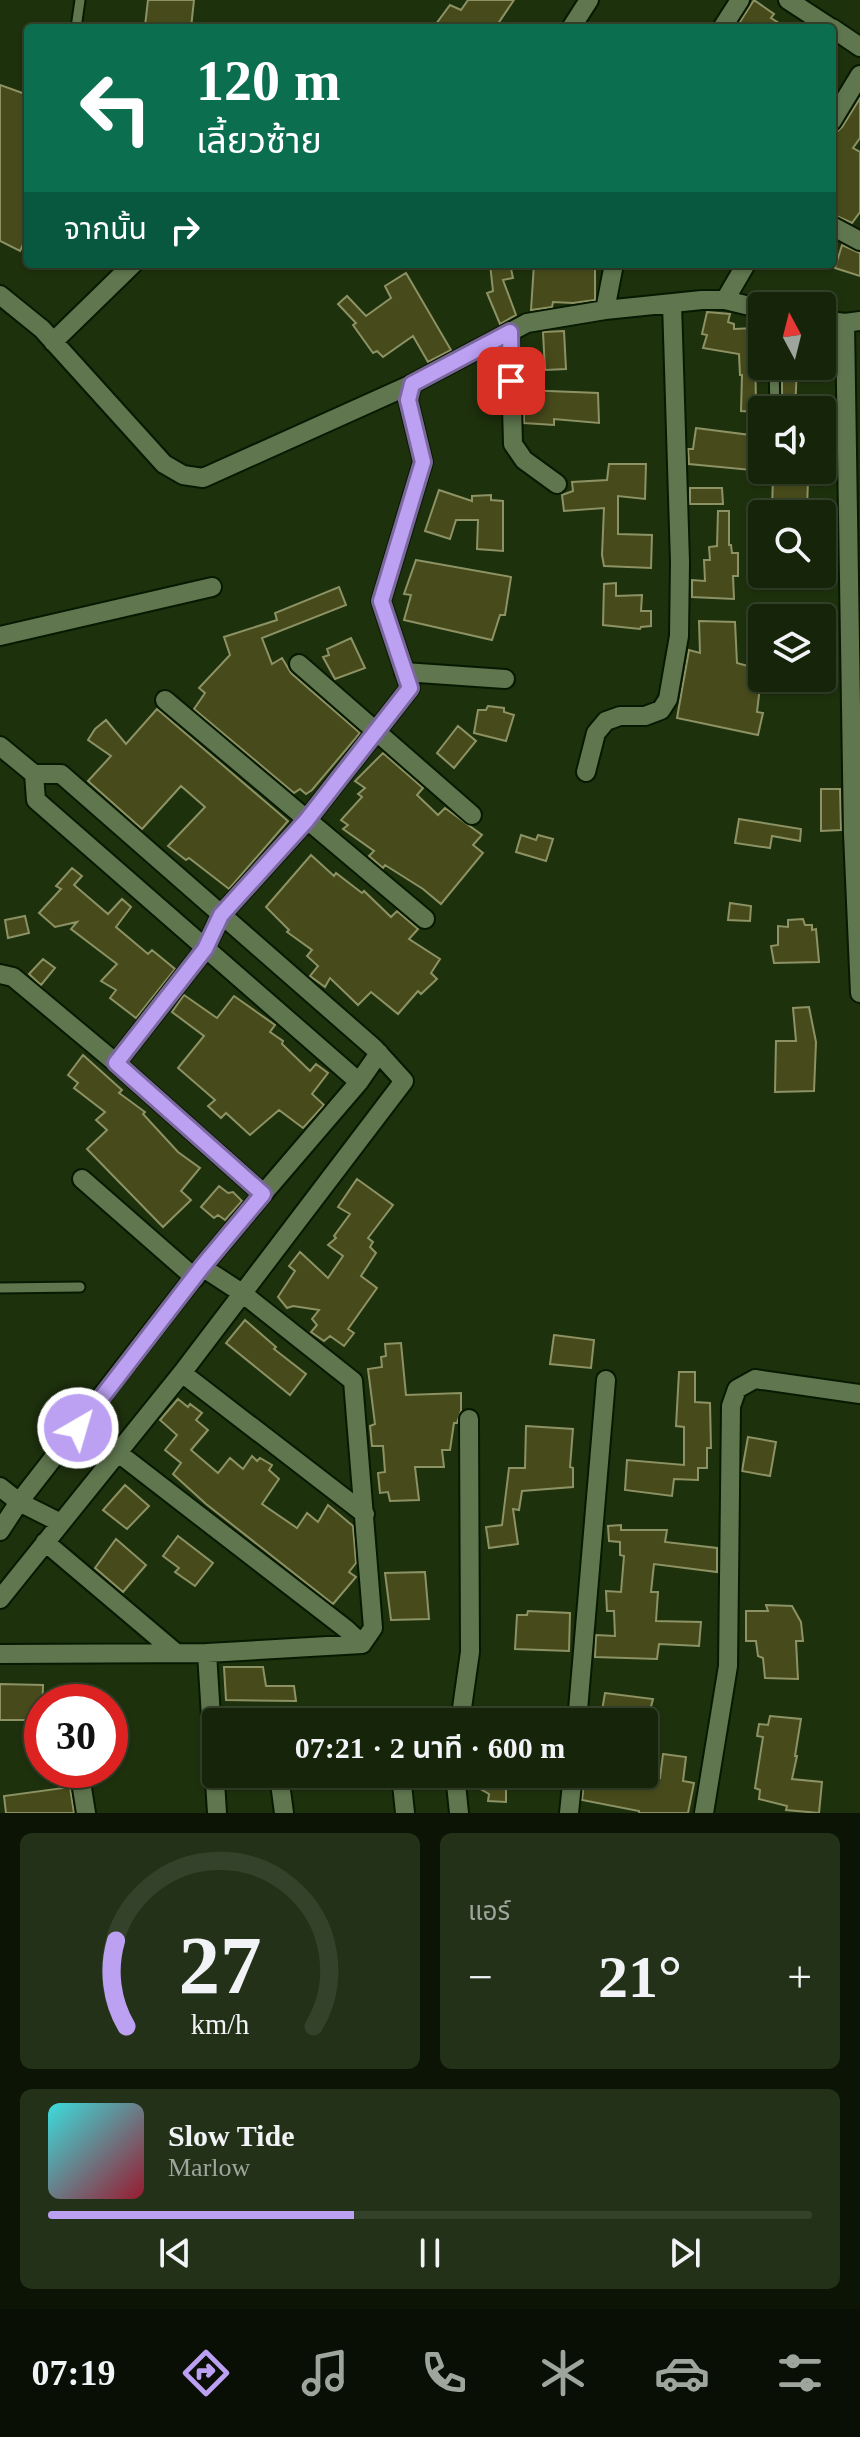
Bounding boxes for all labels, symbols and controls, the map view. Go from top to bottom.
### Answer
text: 120 m [196,50,341,112]
icon: left [64,56,168,160]
text: เลี้ยวซ้าย [196,121,322,161]
icon: right [163,208,207,252]
text: จากนั้น [64,212,147,245]
north arrow [748,292,836,380]
map controls [748,292,836,692]
pin [477,347,545,415]
icon: arrive [489,359,533,403]
button: sound [748,396,836,484]
button: search [748,500,836,588]
button: layers [748,604,836,692]
position arrow [36,1386,120,1470]
speed limit sign: 30 [24,1684,128,1788]
text: 07:21 · 2 นาที · 600 m [295,1731,565,1764]
text: แอร์ [468,1897,510,1926]
text: 27 [178,1919,262,2011]
text: 21° [598,1944,682,2010]
text: − [468,1953,493,2002]
text: + [787,1953,812,2002]
text: km/h [191,2009,249,2040]
text: Slow Tide [168,2119,294,2152]
text: Marlow [168,2153,250,2182]
icon: previous [153,2231,197,2275]
icon: pause [408,2231,452,2275]
icon: next [663,2231,707,2275]
icon: directions [178,2345,234,2401]
icon: music [297,2345,353,2401]
icon: phone [416,2345,472,2401]
icon: climate [535,2345,591,2401]
icon: car [654,2345,710,2401]
icon: filters [772,2345,828,2401]
text: 07:19 [31,2353,115,2393]

